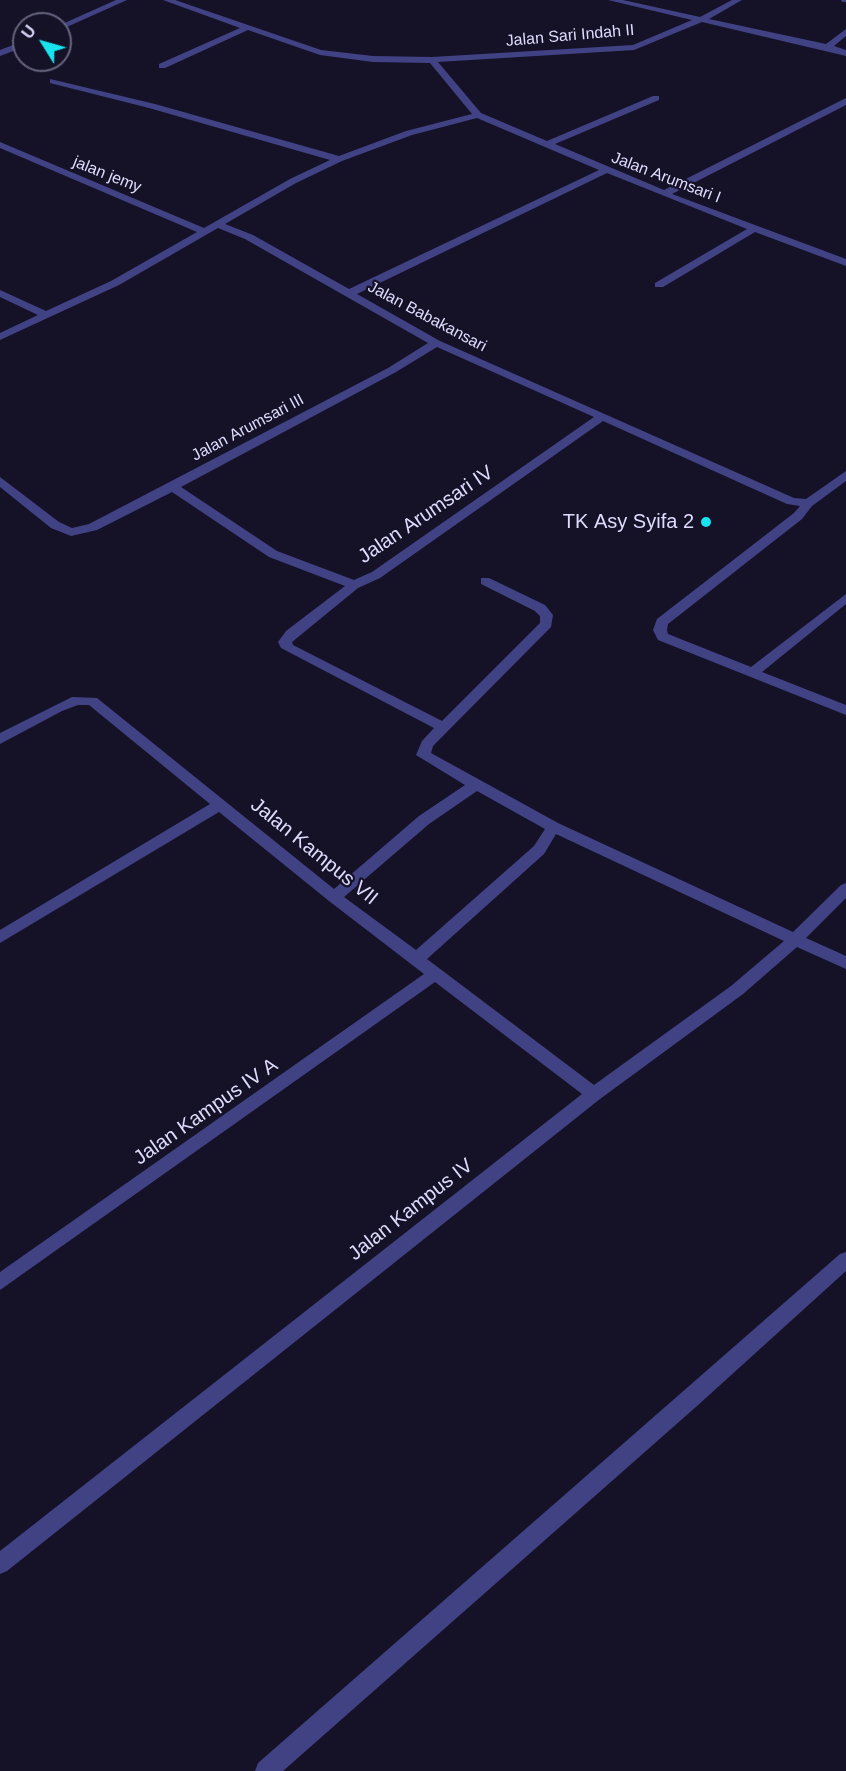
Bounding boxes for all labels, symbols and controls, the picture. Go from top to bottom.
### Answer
north arrow [12,12,72,72]
street label: Jalan Sari Indah II [505,21,635,51]
text: U [19,22,39,42]
street label: Jalan Arumsari I [609,148,723,208]
street label: jalan jemy [70,153,144,197]
street label: Jalan Babakansari [364,278,490,356]
street label: Jalan Arumsari III [189,390,307,466]
street label: Jalan Arumsari IV [354,461,498,569]
place label: TK Asy Syifa 2 [563,510,694,534]
marker: TK Asy Syifa 2 [699,515,713,529]
street label: Jalan Kampus VII [246,793,382,911]
street label: Jalan Kampus IV A [129,1053,283,1171]
street label: Jalan Kampus IV [344,1154,478,1266]

